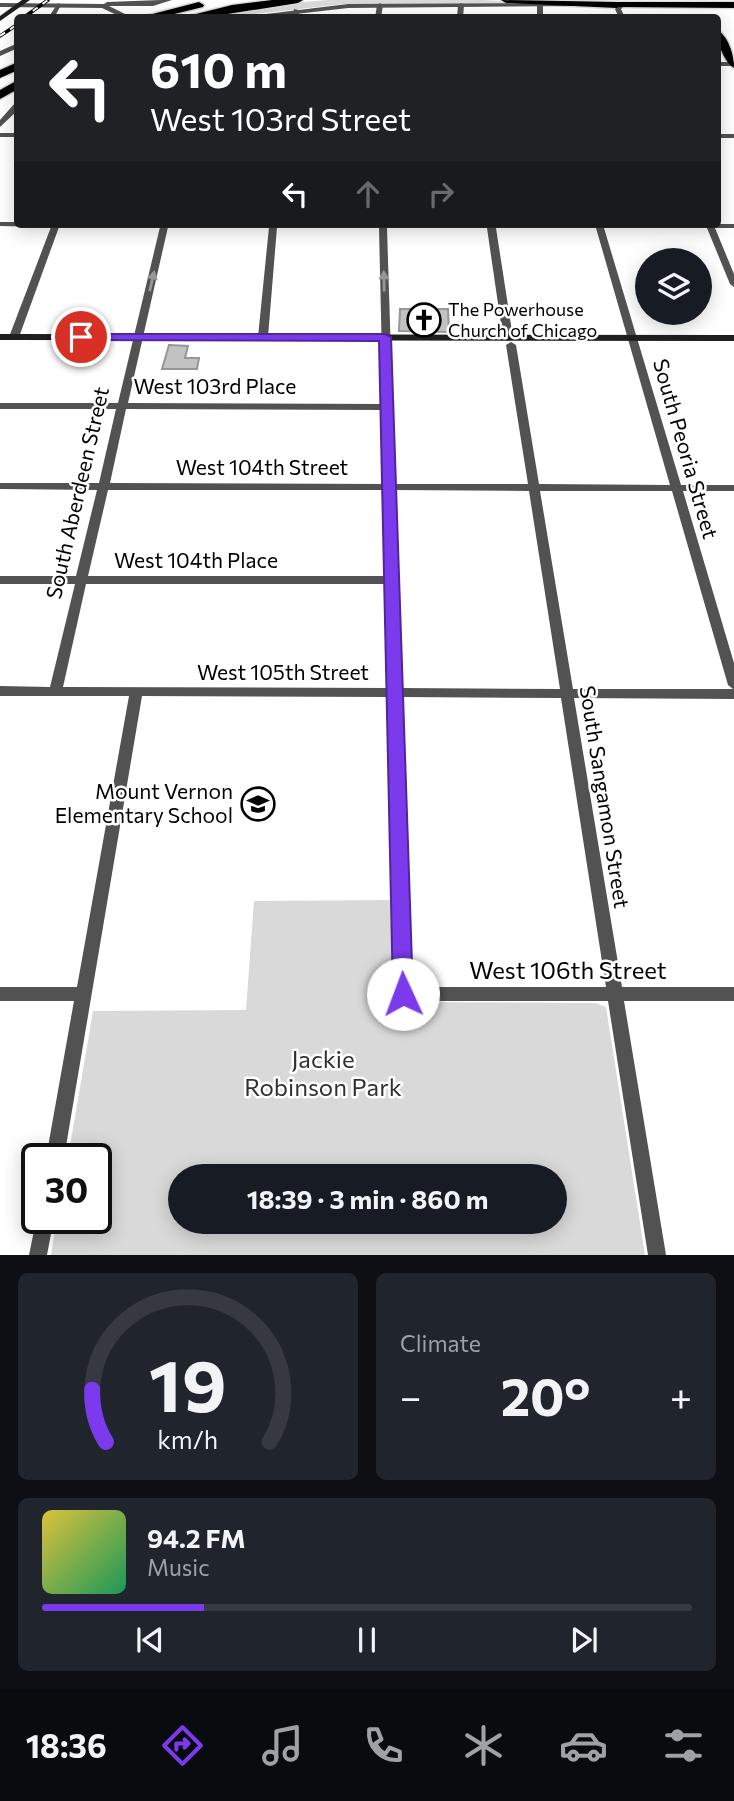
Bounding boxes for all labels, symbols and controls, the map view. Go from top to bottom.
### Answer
text: 610 m [150,38,287,98]
icon: left [35,42,126,133]
text: West 103rd Street [150,98,411,138]
icon: left [276,175,314,213]
icon: ahead [349,175,387,213]
icon: right [422,175,460,213]
map controls [635,248,712,325]
button: layers [635,248,712,325]
one-way arrow [378,269,390,291]
one-way arrow [146,270,157,292]
place label: The Powerhouse Church of Chicago [448,298,597,341]
church icon: The Powerhouse Church of Chicago [405,301,443,339]
pin [51,307,111,367]
icon: arrive [62,318,100,356]
street label: South Peoria Street [649,356,724,541]
street label: West 103rd Place [134,373,296,398]
street label: South Aberdeen Street [40,384,113,601]
street label: West 104th Street [176,454,348,479]
street label: West 104th Place [114,547,278,572]
street label: West 105th Street [197,659,369,684]
street label: South Sangamon Street [576,684,635,910]
place label: Mount Vernon Elementary School [55,778,233,827]
school or university icon: Mount Vernon Elementary School [239,785,277,823]
street label: West 106th Street [469,955,667,984]
position arrow [366,957,440,1031]
park label: Jackie Robinson Park [244,1044,402,1101]
speed limit sign: 30 [21,1143,112,1234]
text: 18:39 · 3 min · 860 m [247,1183,488,1214]
text: Climate [400,1329,481,1357]
text: 19 [149,1339,227,1428]
text: 20° [501,1363,591,1427]
text: − [400,1372,422,1419]
text: + [670,1372,692,1419]
text: km/h [158,1424,218,1454]
text: 94.2 FM [147,1522,246,1553]
text: Music [147,1553,210,1581]
icon: previous [131,1621,169,1659]
icon: pause [348,1621,386,1659]
icon: next [565,1621,603,1659]
icon: directions [158,1721,207,1770]
icon: music [258,1721,307,1770]
icon: phone [359,1721,408,1770]
icon: climate [459,1721,508,1770]
icon: car [559,1721,608,1770]
icon: filters [659,1721,708,1770]
text: 18:36 [26,1725,107,1765]

